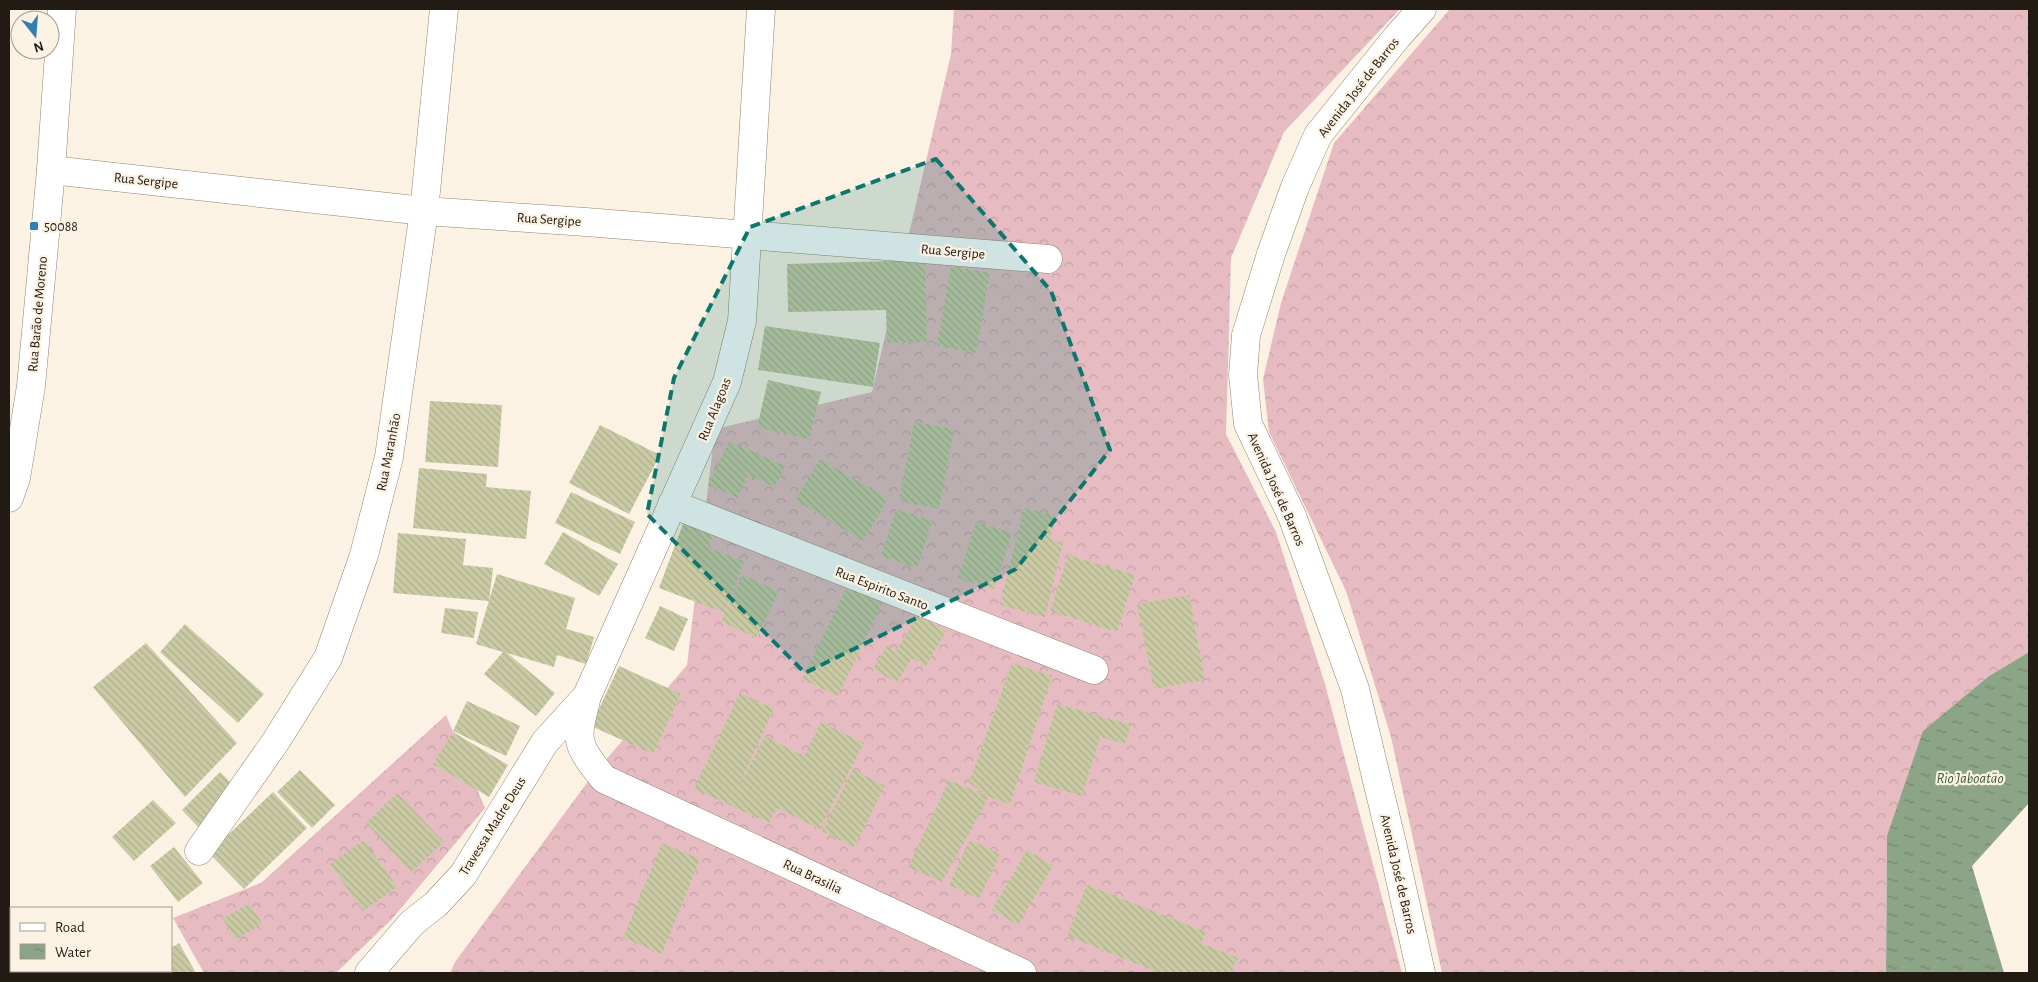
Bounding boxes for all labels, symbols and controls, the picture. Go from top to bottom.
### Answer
north arrow [10,10,60,60]
street label: Avenida José de Barros [1316,35,1402,140]
text: N [32,38,45,55]
street label: Rua Sergipe [113,171,179,191]
street label: Rua Sergipe [516,211,582,229]
marker: 50088 [28,220,40,232]
place label: 50088 [44,220,78,234]
street label: Rua Sergipe [920,242,986,262]
street label: Rua Barão de Moreno [26,256,50,372]
street label: Rua Alagoas [696,376,734,443]
street label: Rua Maranhão [375,412,403,492]
street label: Avenida José de Barros [1245,431,1307,548]
street label: Rua Espirito Santo [833,565,930,613]
water label: Rio Jaboatão [1936,771,2004,786]
street label: Travessa Madre Deus [457,775,529,878]
street label: Avenida José de Barros [1377,813,1419,935]
street label: Rua Brasilia [781,857,845,897]
legend [10,907,172,972]
text: Road [55,920,85,935]
text: Water [55,945,91,960]

